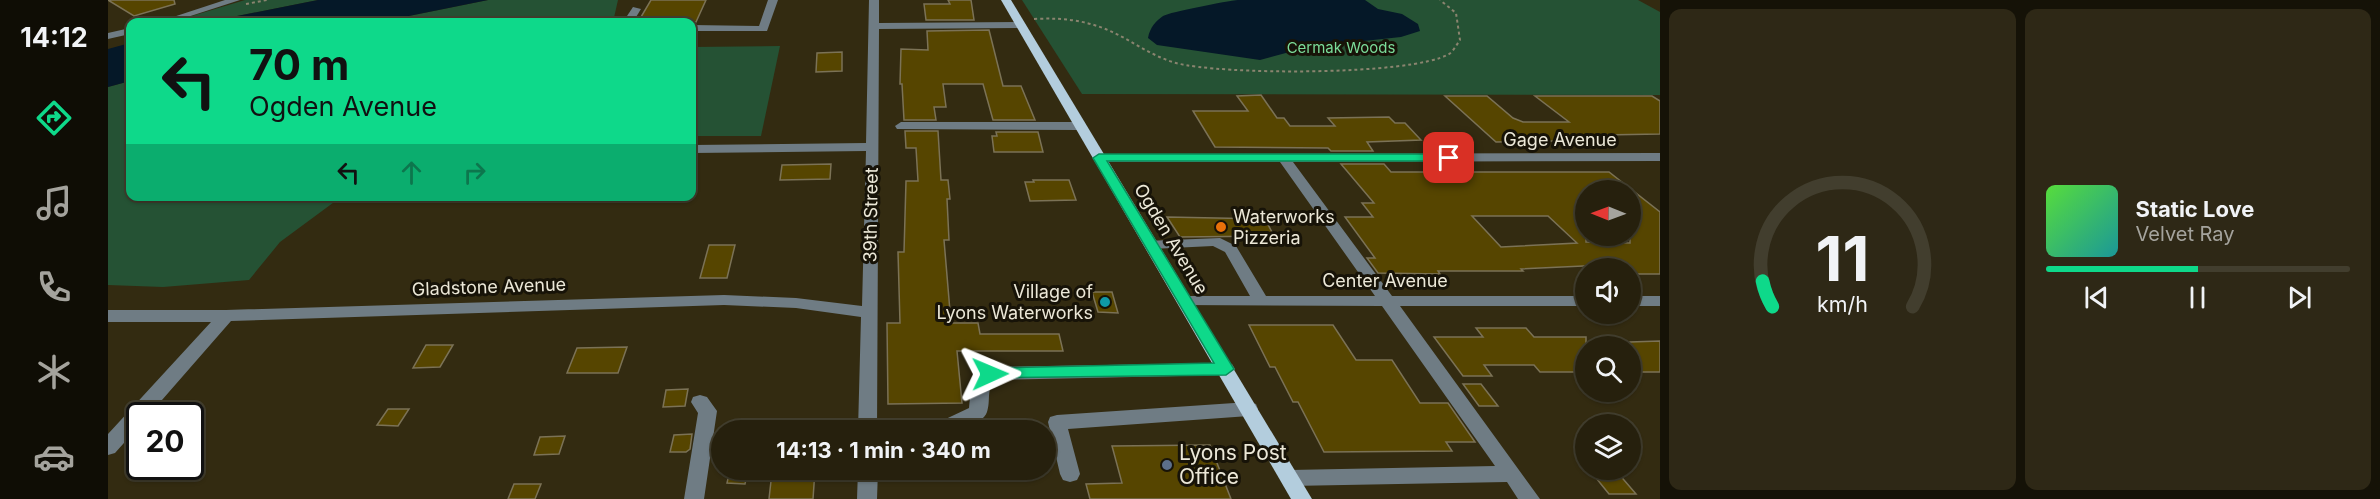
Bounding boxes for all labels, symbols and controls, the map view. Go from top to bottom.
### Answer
text: 14:12 [20,21,88,54]
park label: Cermak Woods [1287,38,1395,57]
text: 70 m [249,39,349,90]
icon: left [150,42,228,120]
text: Ogden Avenue [249,90,437,123]
icon: directions [33,97,75,139]
street label: Gage Avenue [1503,129,1617,150]
pin [1423,132,1474,183]
icon: arrive [1432,141,1465,174]
icon: left [332,156,365,189]
icon: ahead [395,156,428,189]
icon: right [458,156,491,189]
street label: 39th Street [859,167,882,263]
street label: Ogden Avenue [1130,180,1213,298]
north arrow [1575,180,1641,246]
map controls [1575,180,1641,480]
icon: music [33,182,75,224]
text: Static Love [2136,196,2254,222]
place label: Waterworks Pizzeria [1233,206,1335,248]
marker: Waterworks Pizzeria [1214,220,1228,234]
text: 11 [1815,221,1869,296]
text: Velvet Ray [2136,222,2235,246]
button: sound [1575,258,1641,324]
icon: phone [33,266,75,308]
street label: Center Avenue [1322,270,1448,291]
street label: Gladstone Avenue [411,273,566,300]
place label: Village of Lyons Waterworks [937,281,1093,323]
icon: previous [2080,281,2113,314]
icon: pause [2181,281,2214,314]
icon: next [2283,281,2316,314]
text: km/h [1817,291,1868,317]
marker: Village of Lyons Waterworks [1098,295,1112,309]
button: search [1575,336,1641,402]
position arrow [958,342,1022,406]
icon: climate [33,351,75,393]
speed limit sign: 20 [126,402,204,480]
button: layers [1575,414,1641,480]
icon: car [33,436,75,478]
text: 14:13 · 1 min · 340 m [776,437,991,463]
place label: Lyons Post Office [1179,440,1287,489]
marker: Lyons Post Office [1160,458,1174,472]

